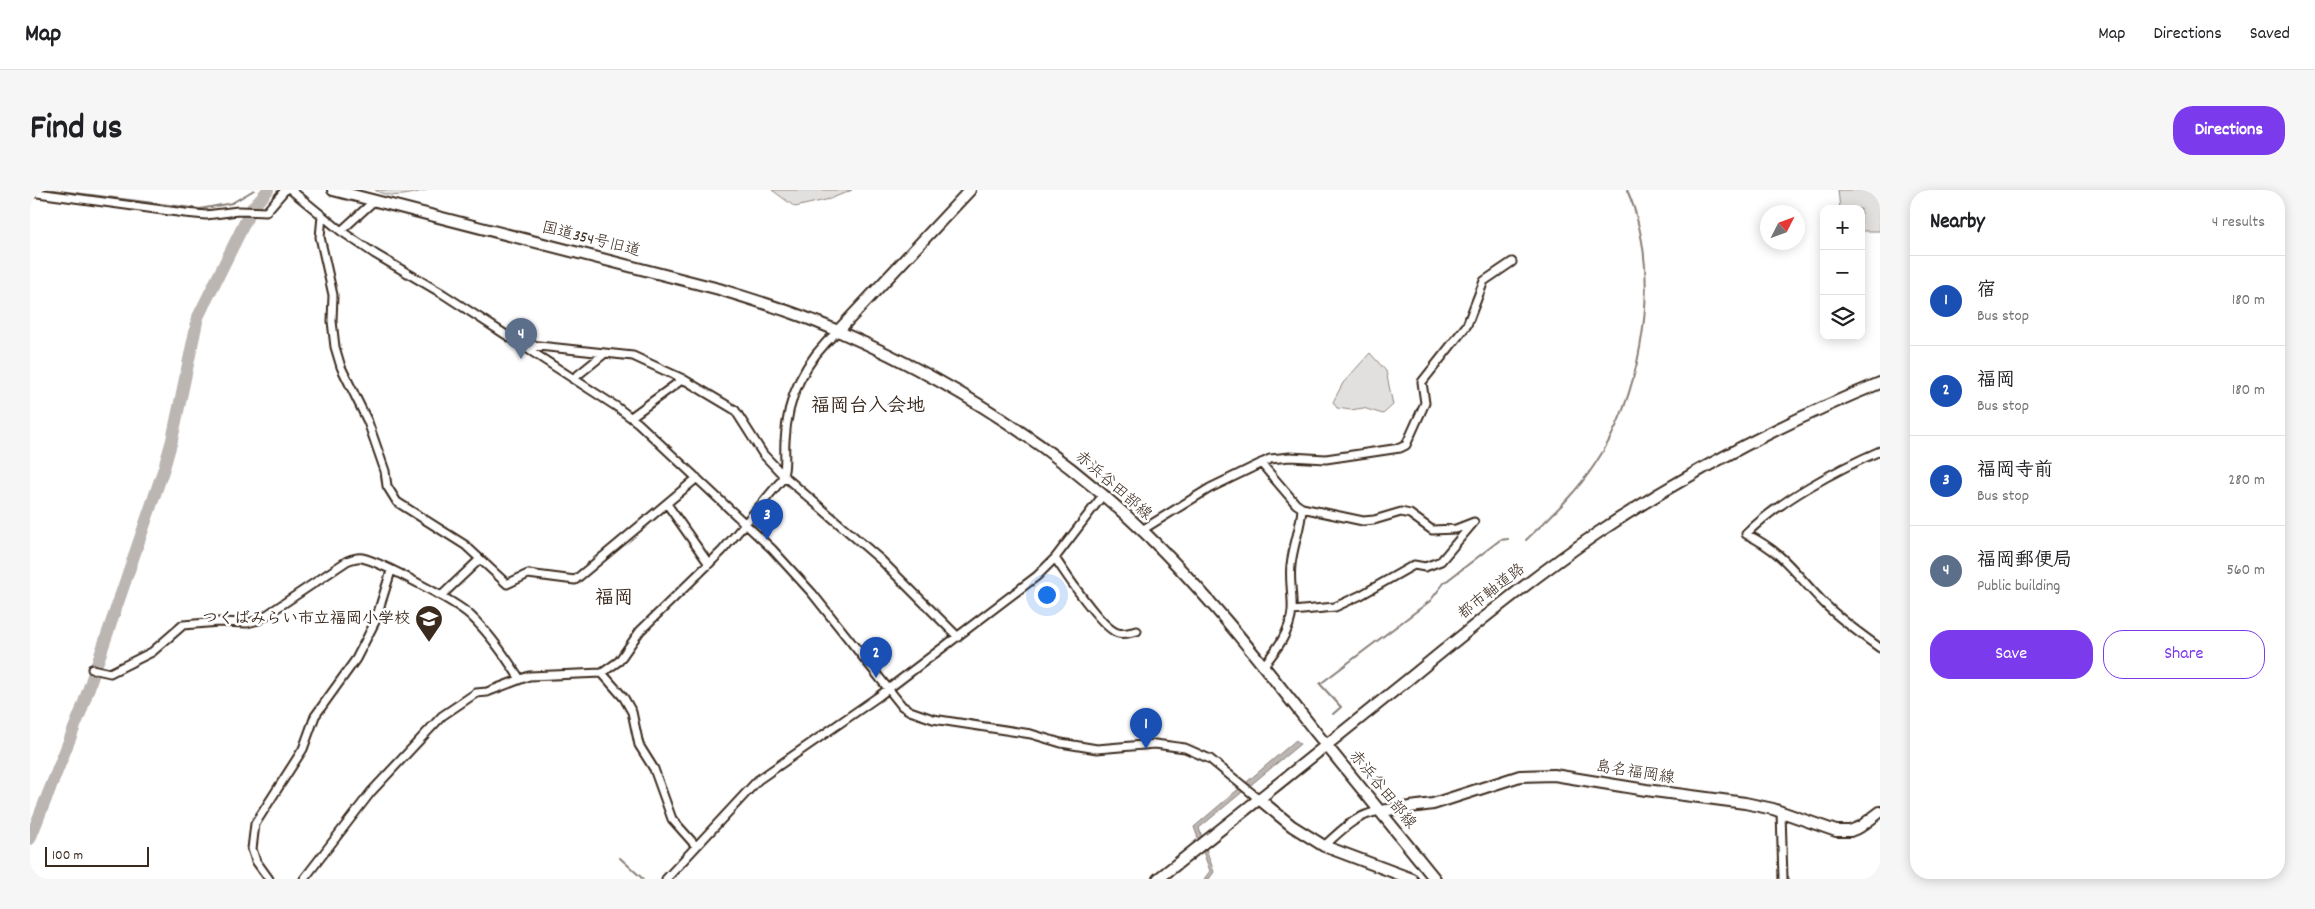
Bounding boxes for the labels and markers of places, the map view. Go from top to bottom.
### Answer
pin: 4 [505,318,537,359]
pin: 3 [751,499,783,540]
school or university icon: つくばみらい市立福岡小学校 [414,604,444,643]
place label: つくばみらい市立福岡小学校 [202,608,410,631]
pin: 2 [860,637,892,678]
pin: 1 [1130,708,1162,749]

